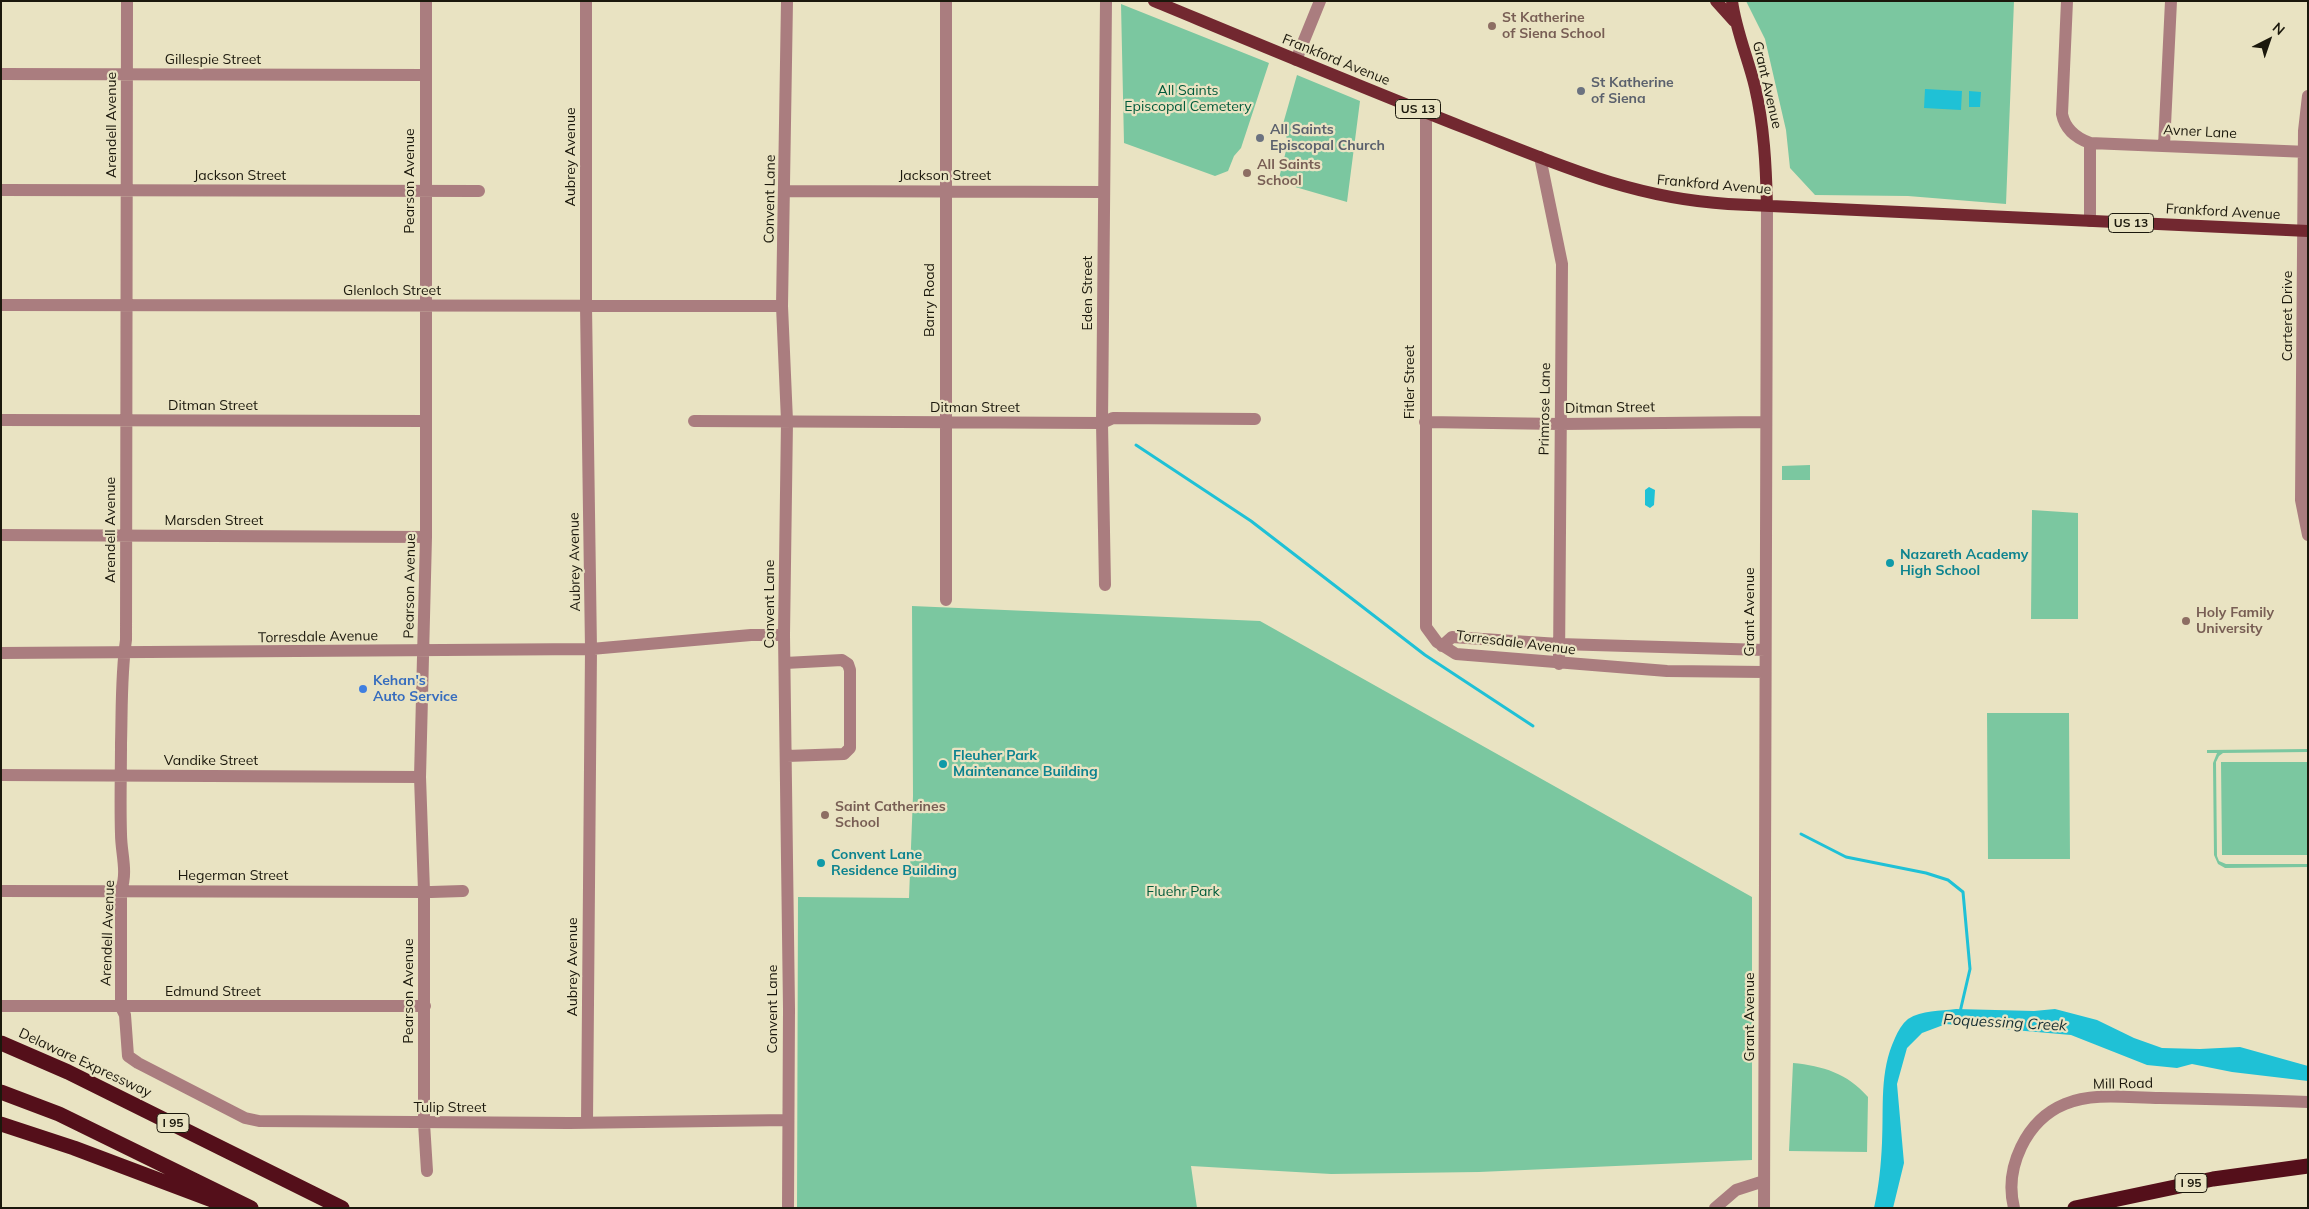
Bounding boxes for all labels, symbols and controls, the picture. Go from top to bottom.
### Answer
place label: St Katherine of Siena School [1502,10,1605,42]
north arrow [2244,15,2294,65]
text: N [2269,18,2289,39]
marker: St Katherine of Siena School [1486,20,1498,32]
street label: Frankford Avenue [1280,31,1392,89]
street label: Grant Avenue [1749,40,1785,130]
street label: Gillespie Street [165,52,261,68]
street label: Arendell Avenue [104,72,120,178]
place label: St Katherine of Siena [1591,75,1674,108]
park label: All Saints Episcopal Cemetery [1124,83,1252,115]
marker: St Katherine of Siena [1575,85,1587,97]
road number: US 13 [1396,100,1440,118]
street label: Aubrey Avenue [563,107,579,207]
place label: All Saints Episcopal Church [1270,122,1385,154]
street label: Avner Lane [2163,122,2237,142]
street label: Pearson Avenue [402,128,418,234]
marker: All Saints Episcopal Church [1254,132,1266,144]
street label: Convent Lane [761,154,779,244]
place label: All Saints School [1257,157,1321,190]
marker: All Saints School [1241,167,1253,179]
street label: Jackson Street [194,168,286,184]
street label: Jackson Street [899,168,991,184]
street label: Frankford Avenue [1656,172,1772,198]
street label: Frankford Avenue [2165,201,2281,223]
road number: US 13 [2108,214,2154,232]
street label: Eden Street [1080,256,1096,330]
street label: Barry Road [922,263,938,337]
street label: Carteret Drive [2280,271,2296,361]
street label: Glenloch Street [343,283,441,299]
street label: Fitler Street [1402,345,1418,419]
street label: Primrose Lane [1536,362,1554,456]
street label: Ditman Street [168,398,258,414]
street label: Ditman Street [1565,399,1655,417]
street label: Ditman Street [930,400,1020,416]
street label: Arendell Avenue [103,477,119,583]
street label: Aubrey Avenue [566,512,584,612]
street label: Marsden Street [165,513,263,529]
street label: Pearson Avenue [401,533,419,639]
place label: Nazareth Academy High School [1900,547,2028,580]
marker: Nazareth Academy High School [1884,557,1896,569]
street label: Convent Lane [762,560,778,648]
street label: Grant Avenue [1742,567,1758,657]
place label: Holy Family University [2196,605,2274,638]
marker: Holy Family University [2180,615,2192,627]
street label: Torresdale Avenue [1455,627,1577,659]
street label: Torresdale Avenue [258,628,378,646]
place label: Kehan's Auto Service [373,673,458,706]
marker: Kehan's Auto Service [357,683,369,695]
place label: Fleuher Park Maintenance Building [953,748,1098,780]
street label: Vandike Street [164,753,258,769]
marker: Fleuher Park Maintenance Building [937,758,949,770]
place label: Saint Catherines School [835,799,946,832]
marker: Saint Catherines School [819,809,831,821]
place label: Convent Lane Residence Building [831,847,957,880]
marker: Convent Lane Residence Building [815,857,827,869]
street label: Hegerman Street [178,868,288,884]
street label: Arendell Avenue [98,880,118,986]
park label: Fluehr Park [1146,884,1220,900]
street label: Aubrey Avenue [565,917,581,1017]
street label: Pearson Avenue [401,938,417,1044]
street label: Convent Lane [765,965,781,1053]
street label: Grant Avenue [1742,972,1758,1062]
street label: Edmund Street [165,984,261,1000]
water label: Poquessing Creek [1943,1011,2067,1035]
street label: Delaware Expressway [16,1025,154,1101]
street label: Mill Road [2093,1075,2153,1093]
street label: Tulip Street [414,1100,486,1116]
road number: I 95 [157,1114,189,1132]
road number: I 95 [2175,1174,2207,1192]

